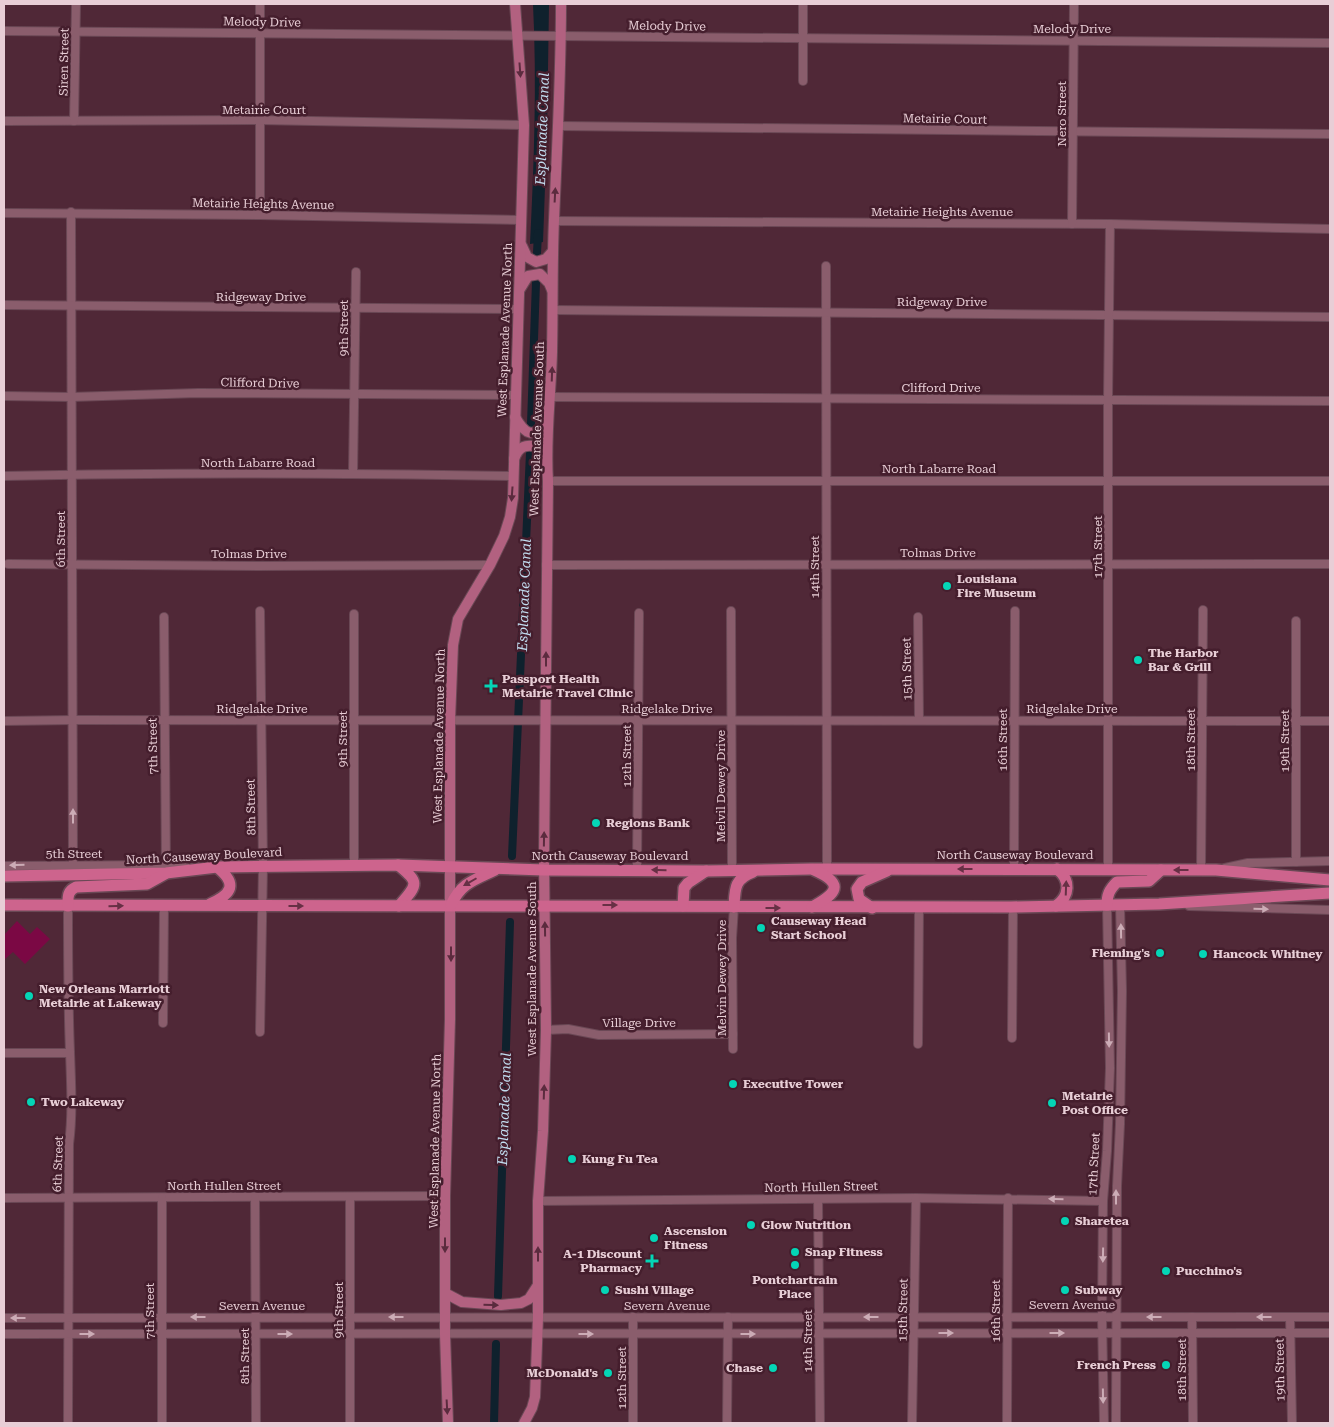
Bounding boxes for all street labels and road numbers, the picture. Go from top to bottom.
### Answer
street label: Melody Drive [223,14,302,30]
street label: Melody Drive [628,18,707,34]
street label: Melody Drive [1033,22,1111,36]
street label: Siren Street [56,27,72,96]
street label: Nero Street [1055,81,1069,147]
street label: Metairie Court [222,103,307,117]
street label: Metairie Court [903,111,988,127]
street label: Metairie Heights Avenue [192,196,335,212]
street label: Metairie Heights Avenue [871,205,1013,219]
street label: West Esplanade Avenue North [495,242,515,418]
street label: Ridgeway Drive [216,290,307,304]
street label: Ridgeway Drive [897,295,988,309]
street label: 9th Street [337,299,351,356]
street label: West Esplanade Avenue South [527,341,547,517]
street label: Clifford Drive [220,375,300,391]
street label: Clifford Drive [901,381,981,395]
street label: North Labarre Road [201,456,315,470]
street label: North Labarre Road [882,462,996,476]
street label: 6th Street [54,510,68,567]
street label: 17th Street [1091,515,1105,579]
street label: 14th Street [808,535,822,599]
street label: Tolmas Drive [900,546,976,560]
street label: Tolmas Drive [211,547,287,561]
street label: 15th Street [899,637,915,701]
street label: West Esplanade Avenue North [430,648,448,823]
street label: Ridgelake Drive [216,702,308,716]
street label: Ridgelake Drive [621,702,713,716]
street label: Ridgelake Drive [1026,702,1118,716]
street label: 16th Street [996,708,1010,772]
street label: 18th Street [1184,708,1198,772]
street label: 19th Street [1278,709,1292,773]
street label: 9th Street [336,710,350,767]
street label: 7th Street [145,717,160,774]
street label: 12th Street [620,724,634,788]
street label: Melvil Dewey Drive [714,729,728,842]
street label: 8th Street [243,778,258,835]
street label: North Causeway Boulevard [125,845,283,867]
street label: 5th Street [46,847,103,861]
street label: North Causeway Boulevard [937,848,1094,862]
street label: North Causeway Boulevard [532,849,689,863]
street label: West Esplanade Avenue South [525,881,539,1057]
street label: Melvin Dewey Drive [715,919,729,1036]
street label: Village Drive [602,1016,676,1030]
street label: West Esplanade Avenue North [426,1053,444,1228]
street label: 17th Street [1085,1132,1103,1196]
street label: 6th Street [50,1135,66,1192]
street label: North Hullen Street [167,1179,281,1193]
street label: North Hullen Street [764,1179,879,1195]
street label: 15th Street [895,1278,911,1342]
street label: 16th Street [989,1279,1003,1343]
street label: 9th Street [332,1281,346,1338]
street label: 7th Street [143,1282,157,1339]
street label: Severn Avenue [1029,1298,1115,1312]
street label: Severn Avenue [219,1299,305,1313]
street label: Severn Avenue [624,1299,710,1313]
street label: 14th Street [801,1309,815,1373]
street label: 8th Street [238,1327,252,1384]
street label: 18th Street [1175,1338,1189,1402]
street label: 19th Street [1272,1338,1288,1402]
street label: 12th Street [615,1346,629,1410]

